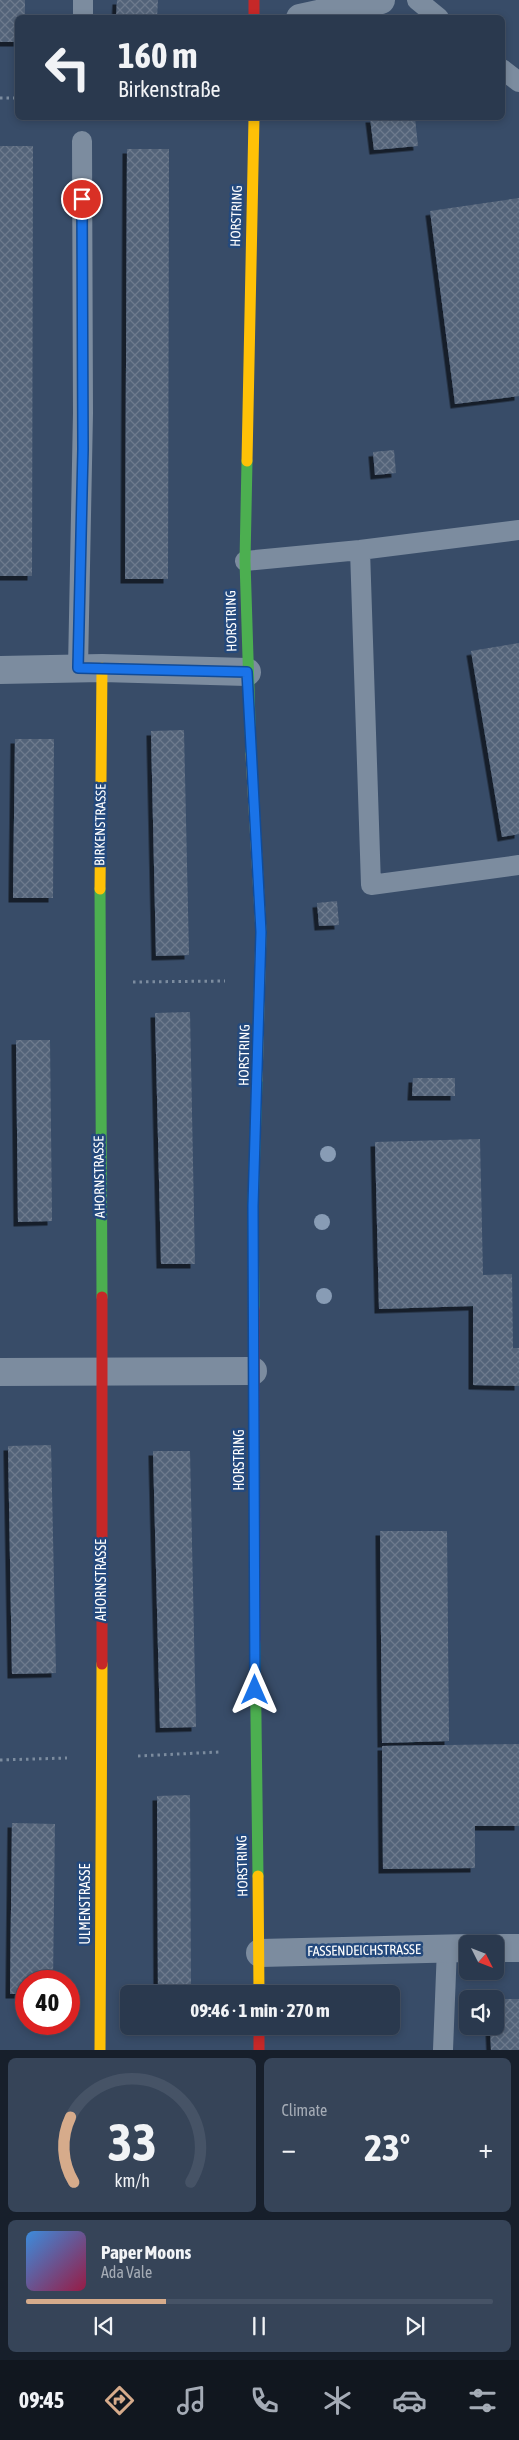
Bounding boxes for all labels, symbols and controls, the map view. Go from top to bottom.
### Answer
icon: left [35,35,100,100]
text: 160 m [118,35,197,75]
text: Birkenstraße [118,76,221,102]
pin [61,178,103,220]
icon: arrive [68,185,96,213]
street label: HORSTRING [227,185,245,247]
street label: HORSTRING [222,590,240,652]
street label: BIRKENSTRASSE [91,784,109,866]
street label: HORSTRING [235,1024,253,1086]
street label: AHORNSTRASSE [90,1136,108,1218]
street label: HORSTRING [231,1429,247,1491]
street label: AHORNSTRASSE [93,1539,109,1621]
position arrow [228,1663,280,1715]
street label: HORSTRING [233,1835,251,1897]
street label: ULMENSTRASSE [77,1864,93,1944]
north arrow [459,1935,504,1980]
map controls [459,1935,504,2035]
street label: FASSENDEICHSTRASSE [307,1941,421,1959]
speed limit sign: 40 [15,1970,80,2035]
button: sound [459,1990,504,2035]
text: 09:46 · 1 min · 270 m [190,1999,330,2021]
text: Climate [282,2101,327,2119]
text: 33 [107,2112,156,2172]
text: 23° [364,2126,410,2169]
text: − [282,2132,296,2164]
text: + [478,2132,493,2164]
text: km/h [114,2170,149,2191]
text: Paper Moons [101,2241,191,2263]
text: Ada Vale [101,2263,152,2281]
icon: previous [90,2312,118,2340]
icon: pause [245,2312,273,2340]
icon: next [401,2312,429,2340]
icon: directions [102,2383,137,2418]
icon: music [174,2383,209,2418]
icon: phone [247,2383,282,2418]
icon: climate [320,2383,355,2418]
icon: car [392,2383,427,2418]
icon: filters [465,2383,500,2418]
text: 09:45 [19,2387,64,2413]

